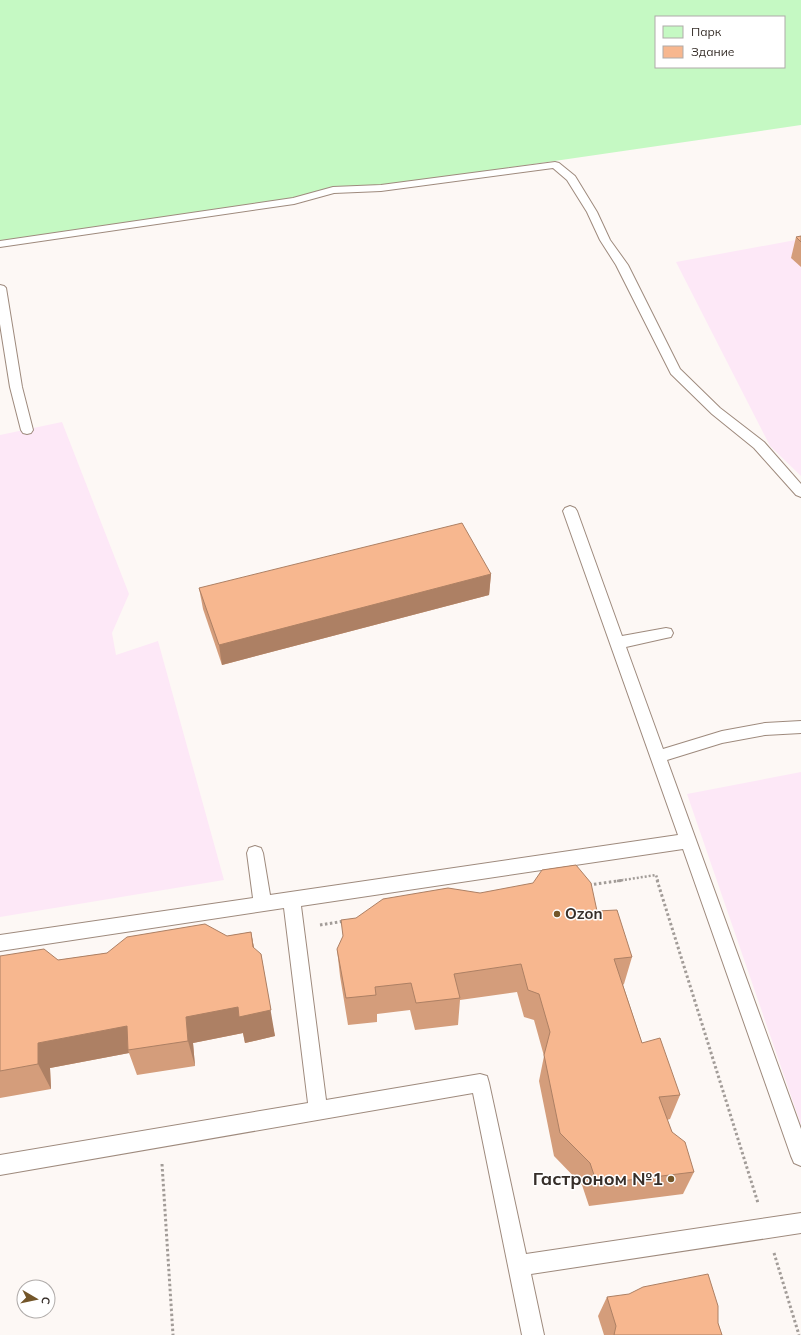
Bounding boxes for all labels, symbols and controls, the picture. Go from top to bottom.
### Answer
legend [655,16,785,68]
text: Парк [691,24,722,39]
text: Здание [691,44,735,59]
place label: Ozon [565,904,602,923]
marker: Ozon [552,909,562,919]
place label: Гастроном №1 [533,1167,663,1190]
marker: Гастроном №1 [666,1174,676,1184]
north arrow [16,1279,56,1319]
text: С [38,1296,53,1306]

